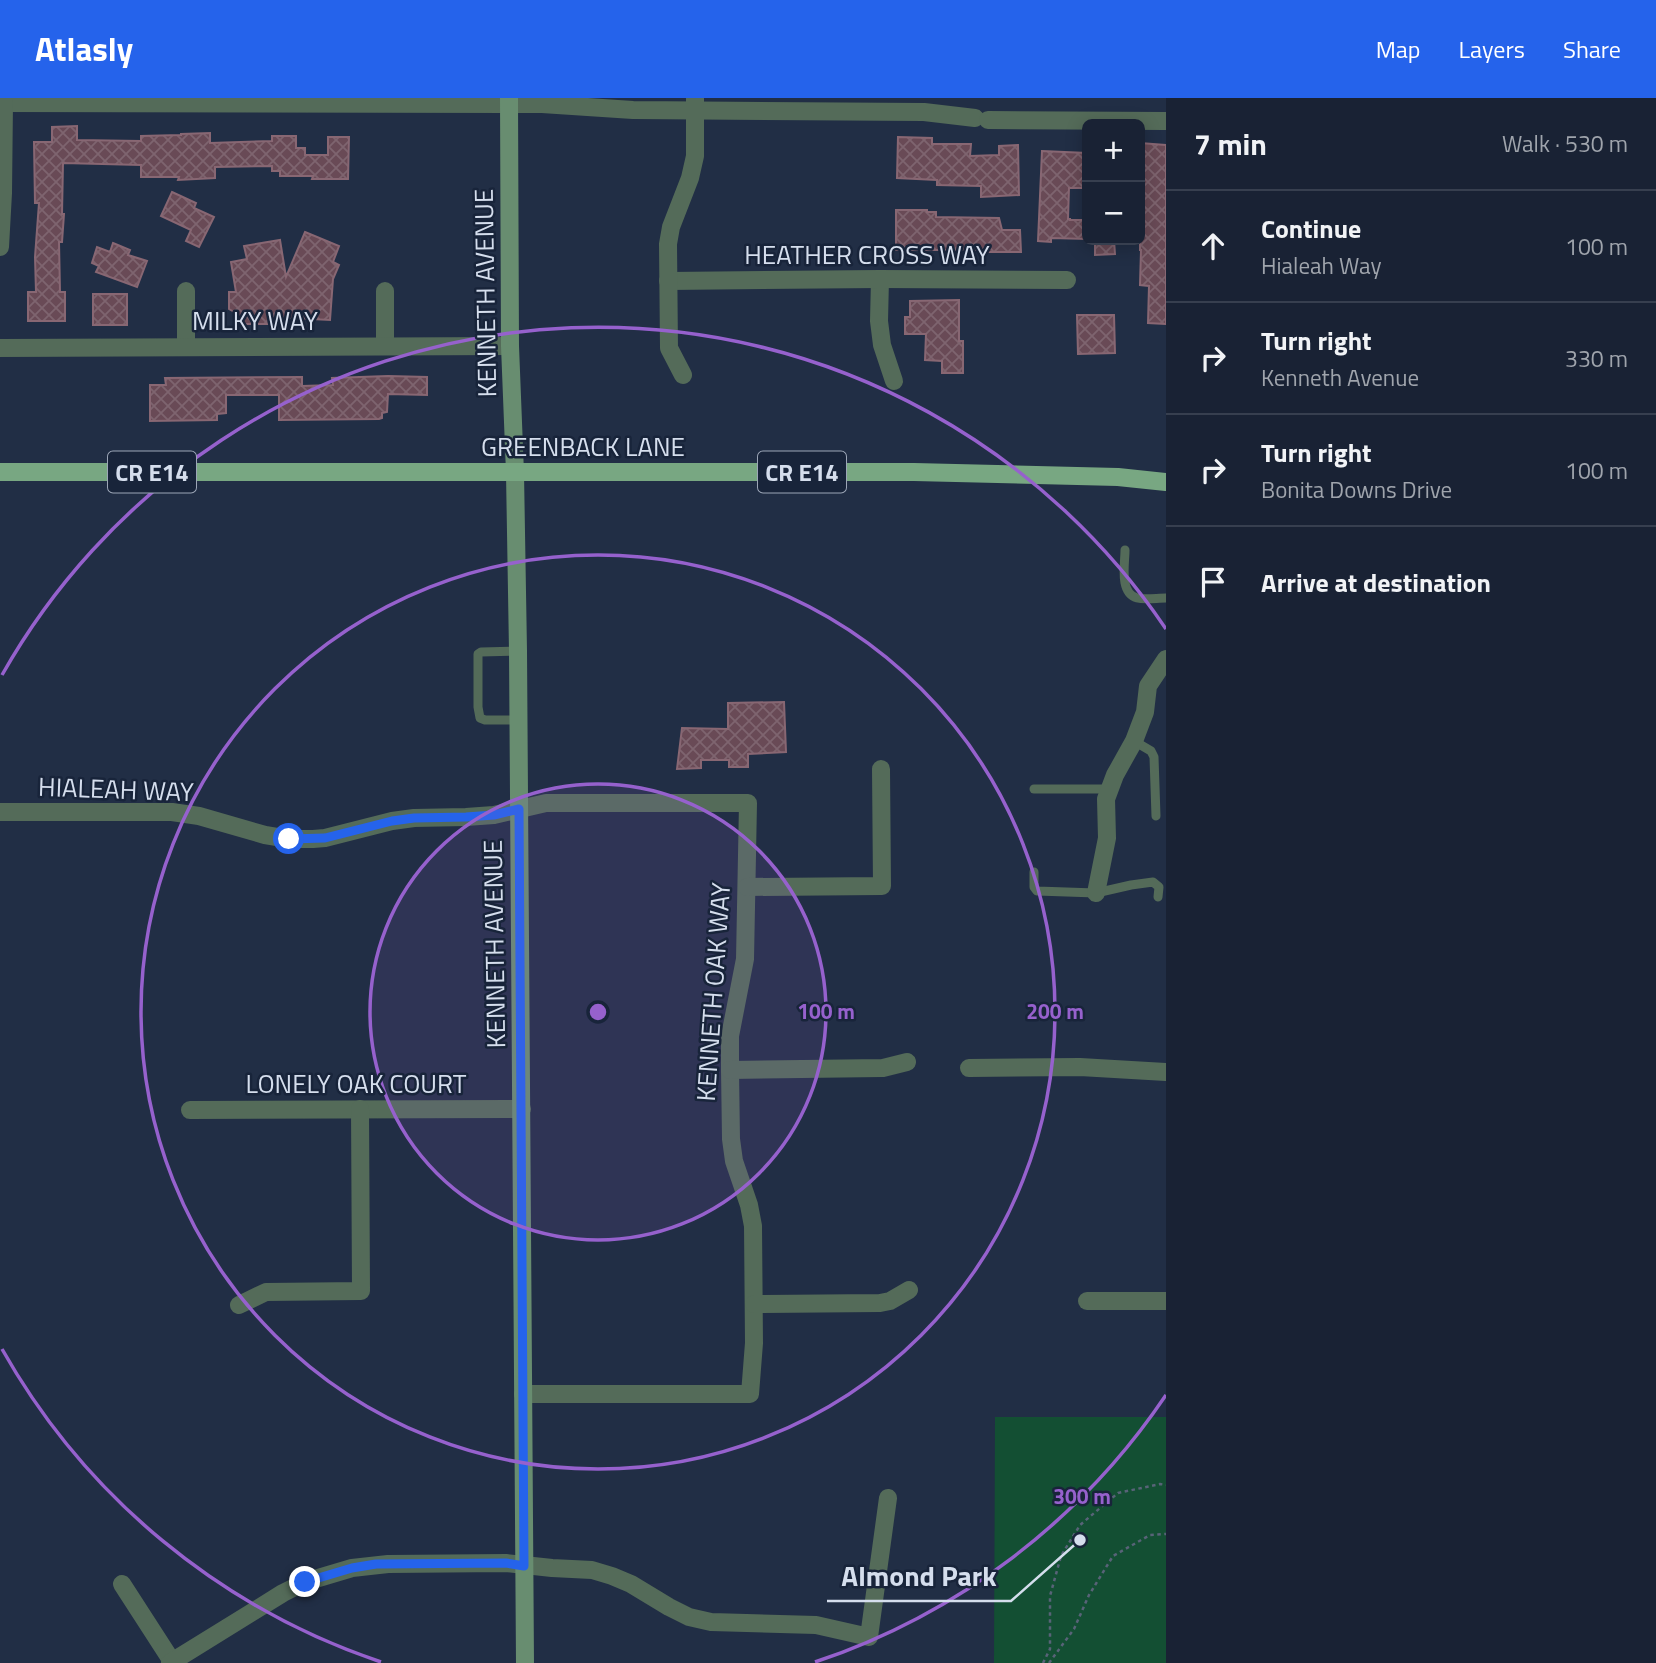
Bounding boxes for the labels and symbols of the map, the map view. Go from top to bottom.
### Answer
street label: KENNETH AVENUE [464,188,506,398]
street label: HEATHER CROSS WAY [744,235,990,274]
street label: MILKY WAY [192,301,318,340]
street label: GREENBACK LANE [481,427,685,466]
road number: CR E14 [108,452,196,492]
road number: CR E14 [758,452,846,492]
street label: HIALEAH WAY [37,767,195,811]
route start [273,823,304,854]
street label: KENNETH AVENUE [473,839,515,1049]
street label: KENNETH OAK WAY [686,881,740,1103]
text: 100 m [797,995,855,1027]
text: 200 m [1026,995,1084,1027]
centre of rings [586,1000,610,1024]
street label: LONELY OAK COURT [246,1064,467,1103]
text: 300 m [1053,1480,1111,1512]
callout: Almond Park [827,1552,1011,1601]
text: Almond Park [841,1554,997,1597]
route end [289,1566,320,1597]

